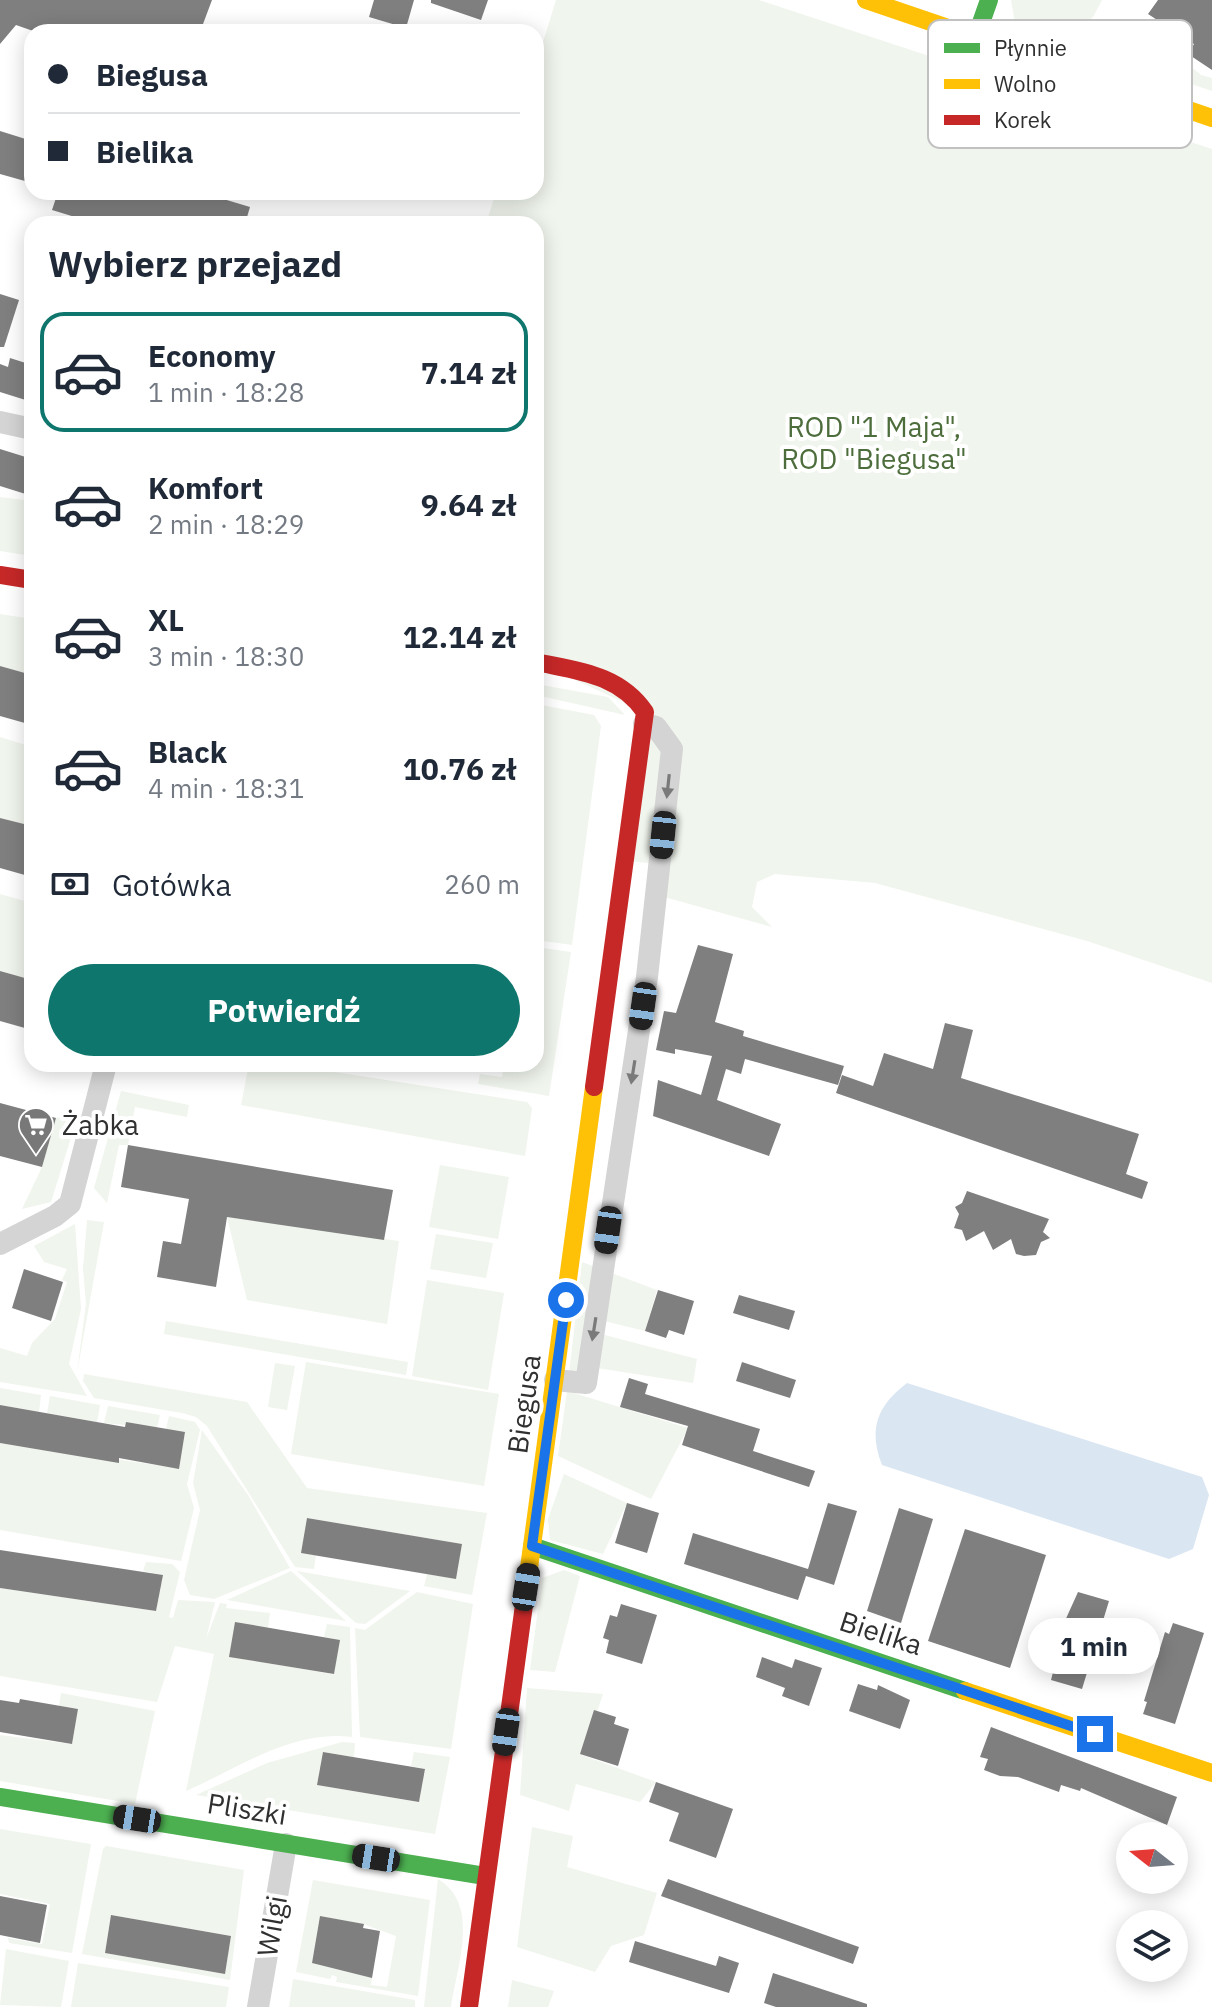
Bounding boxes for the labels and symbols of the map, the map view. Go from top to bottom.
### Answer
legend [928,20,1192,148]
text: Płynnie [994,33,1067,62]
text: Wolno [994,69,1056,98]
text: Korek [994,105,1052,134]
park label: ROD "1 Maja", ROD "Biegusa" [781,408,967,477]
one-way arrow [662,774,675,799]
car [649,810,677,860]
car [628,981,658,1031]
one-way arrow [627,1060,639,1085]
supermarket icon: Żabka [17,1106,55,1156]
place label: Żabka [62,1106,139,1143]
car [593,1205,623,1255]
route start [548,1282,584,1318]
one-way arrow [587,1317,600,1342]
street label: Biegusa [498,1352,549,1456]
car [510,1561,542,1613]
street label: Bielika [835,1602,927,1663]
callout: 1 min [1029,1618,1161,1674]
car [491,1707,521,1757]
route end [1077,1716,1113,1752]
street label: Pliszki [205,1784,289,1833]
car [111,1803,163,1835]
north arrow [1116,1822,1188,1894]
car [350,1842,402,1874]
street label: Wilgi [248,1892,295,1959]

